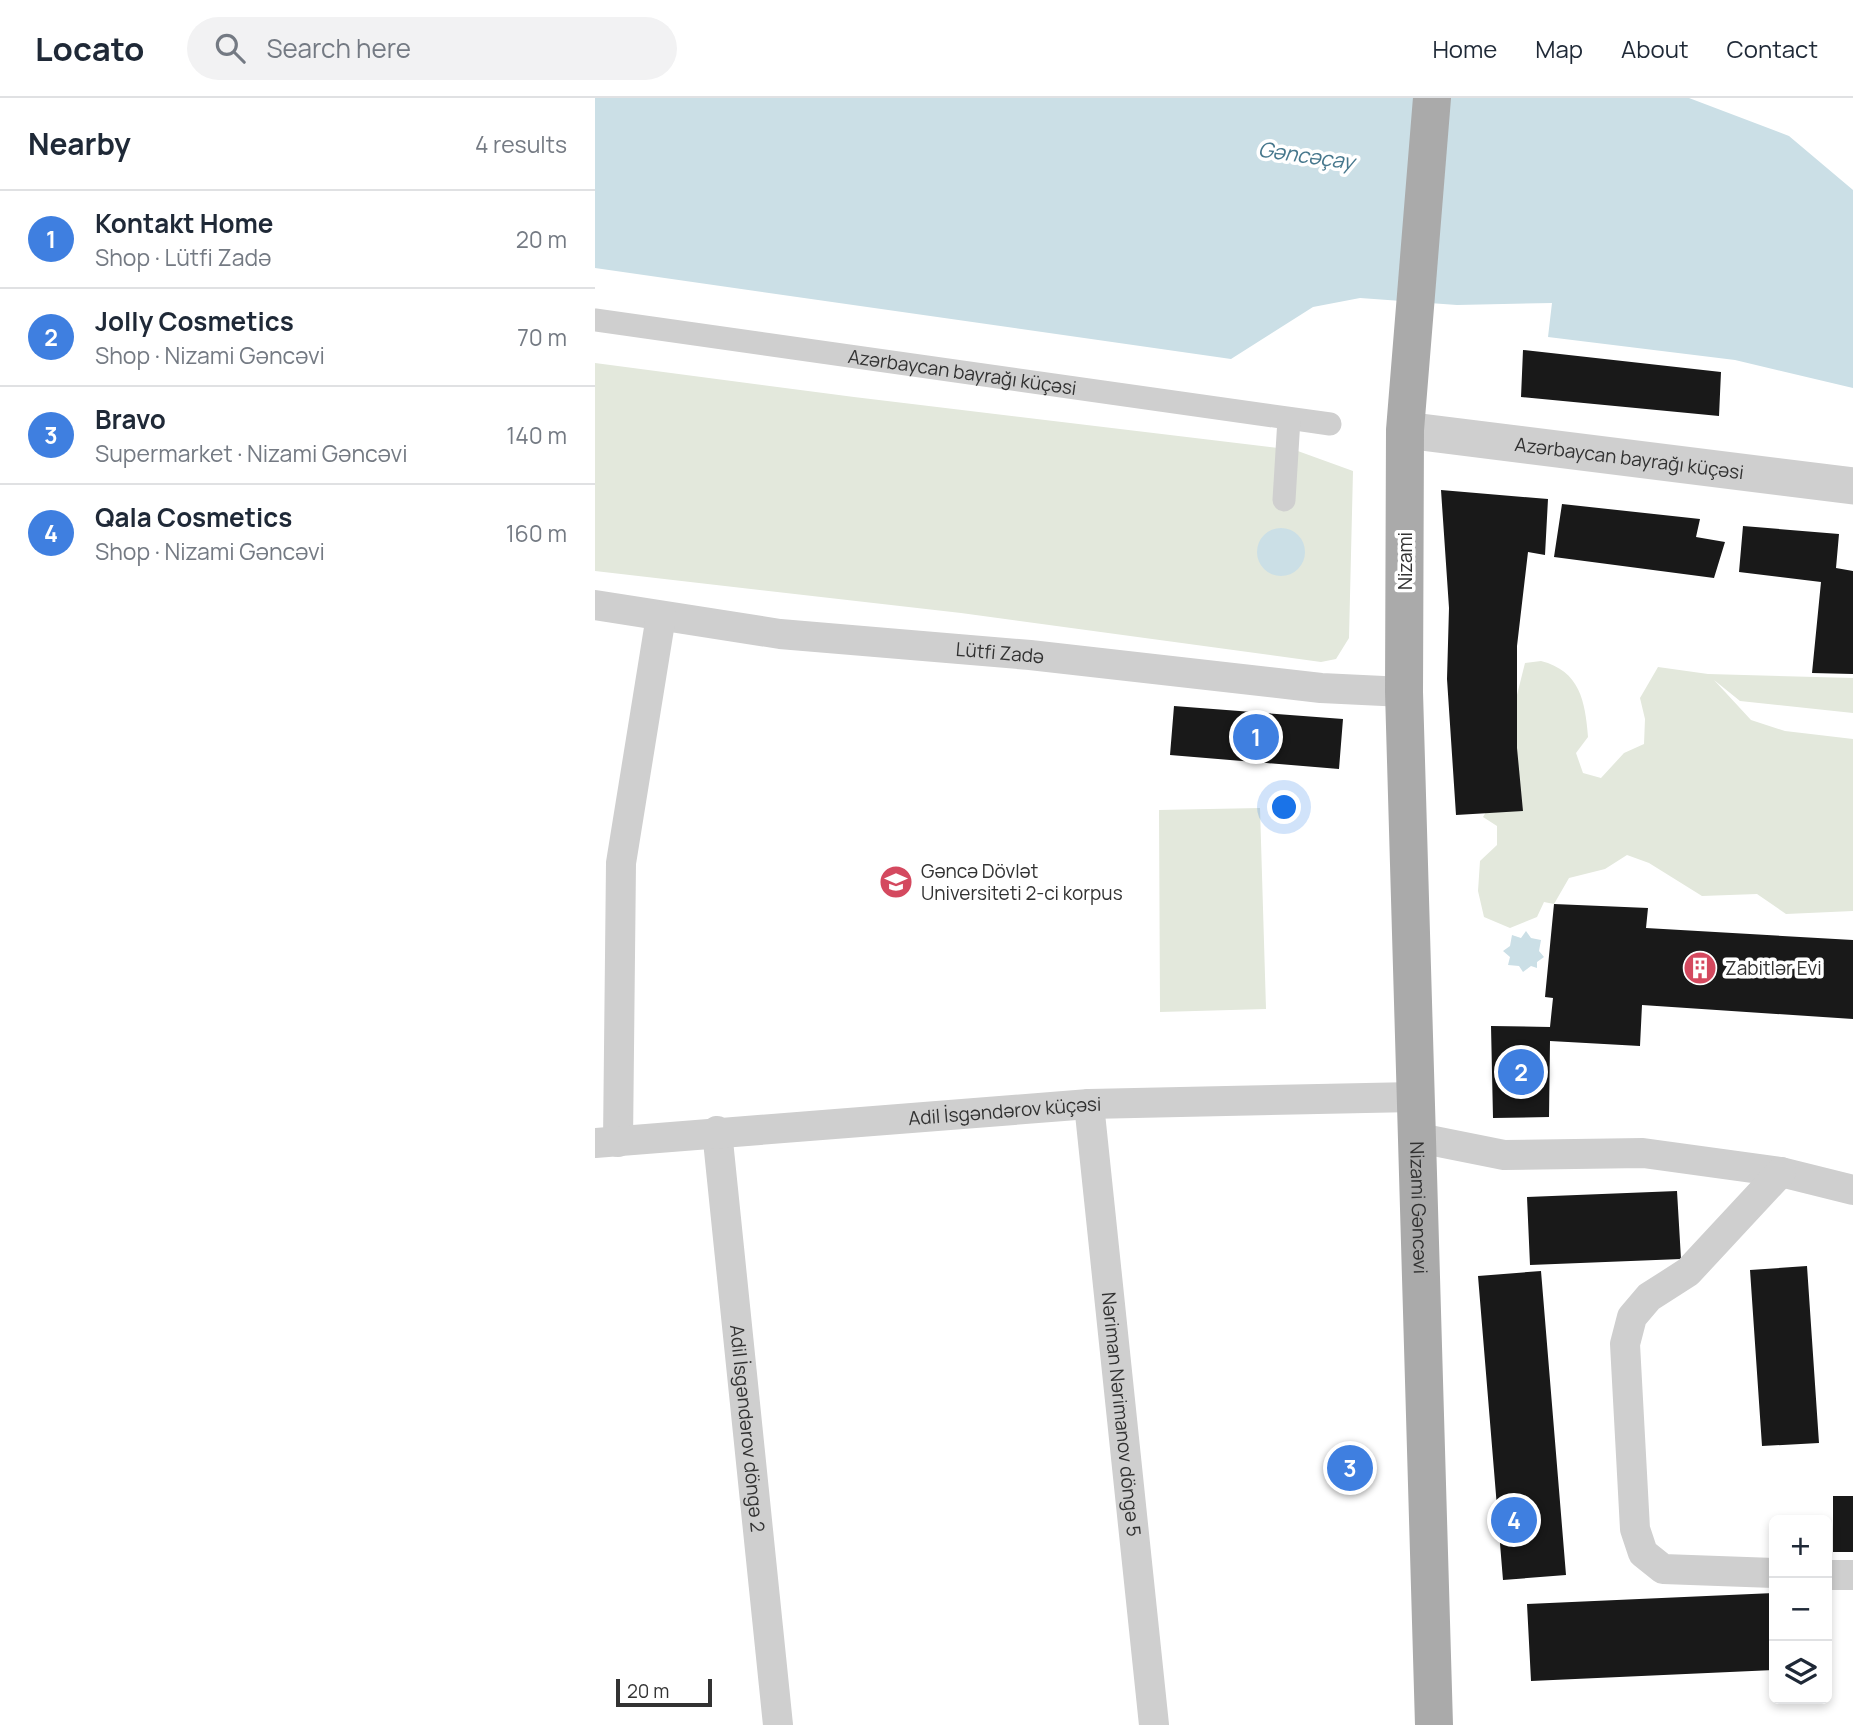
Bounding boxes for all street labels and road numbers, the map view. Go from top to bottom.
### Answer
street label: Azərbaycan bayrağı küçəsi [846,343,1078,401]
street label: Azərbaycan bayrağı küçəsi [1513,431,1745,485]
street label: Nizami [1392,532,1418,590]
street label: Lütfi Zadə [955,636,1045,670]
street label: Adil İsgəndərov küçəsi [907,1091,1102,1131]
street label: Nizami Gəncəvi [1404,1141,1434,1274]
street label: Nəriman Nərimanov döngə 5 [1096,1291,1147,1538]
street label: Adil İsgəndərov döngə 2 [724,1324,771,1533]

